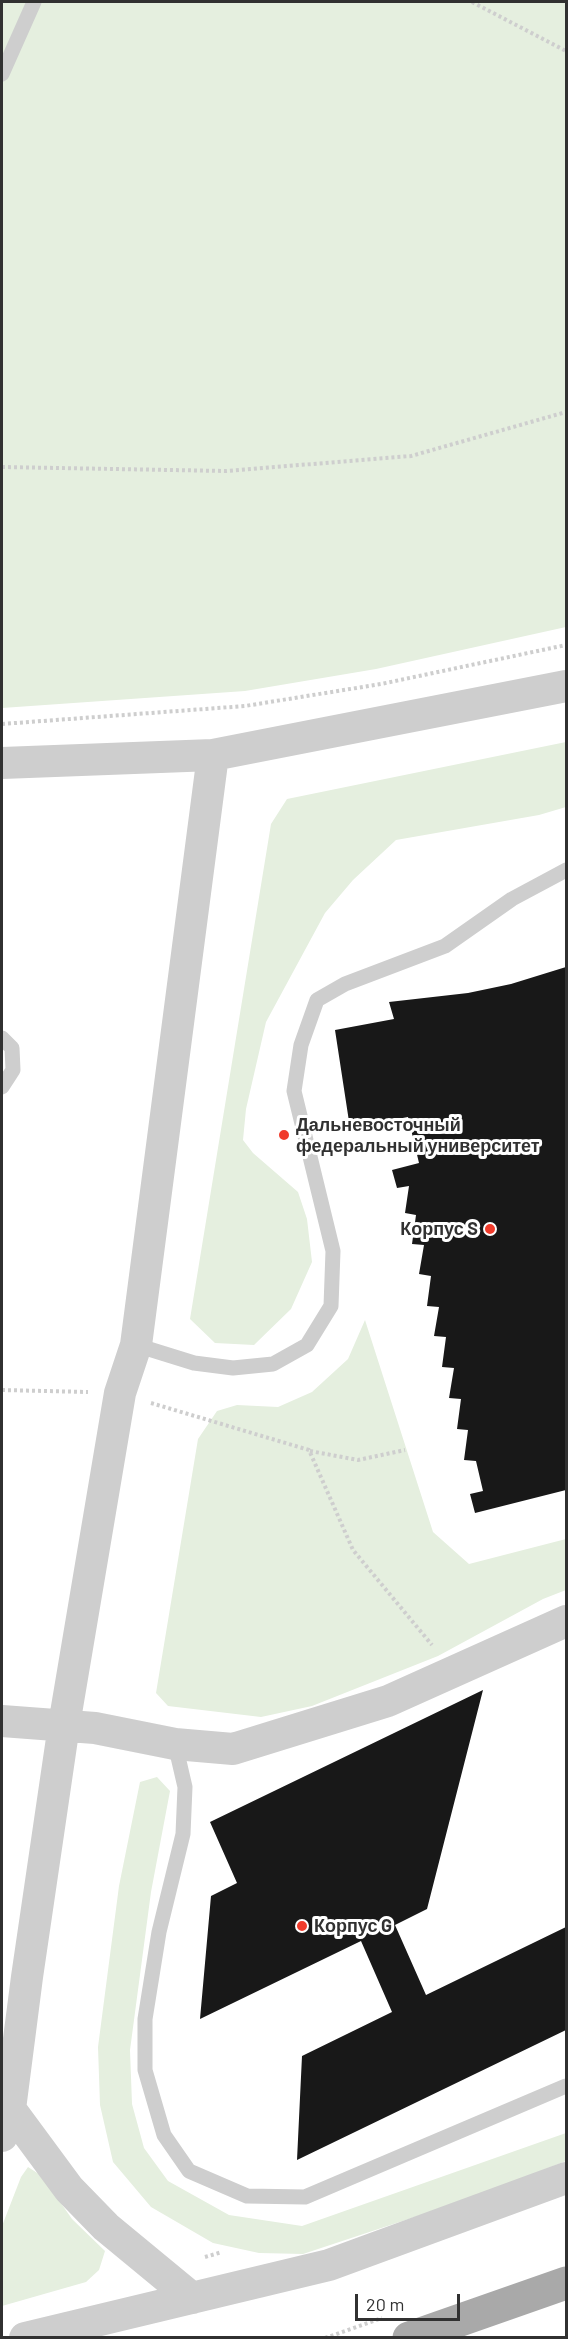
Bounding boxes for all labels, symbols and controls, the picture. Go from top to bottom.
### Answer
place label: Дальневосточный федеральный университет [296,1114,540,1156]
marker: Дальневосточный федеральный университет [277,1128,291,1142]
place label: Корпус S [400,1218,478,1240]
marker: Корпус S [483,1222,497,1236]
place label: Корпус G [314,1915,392,1937]
marker: Корпус G [295,1919,309,1933]
scale bar [358,2282,463,2320]
text: 20 m [366,2293,404,2315]

